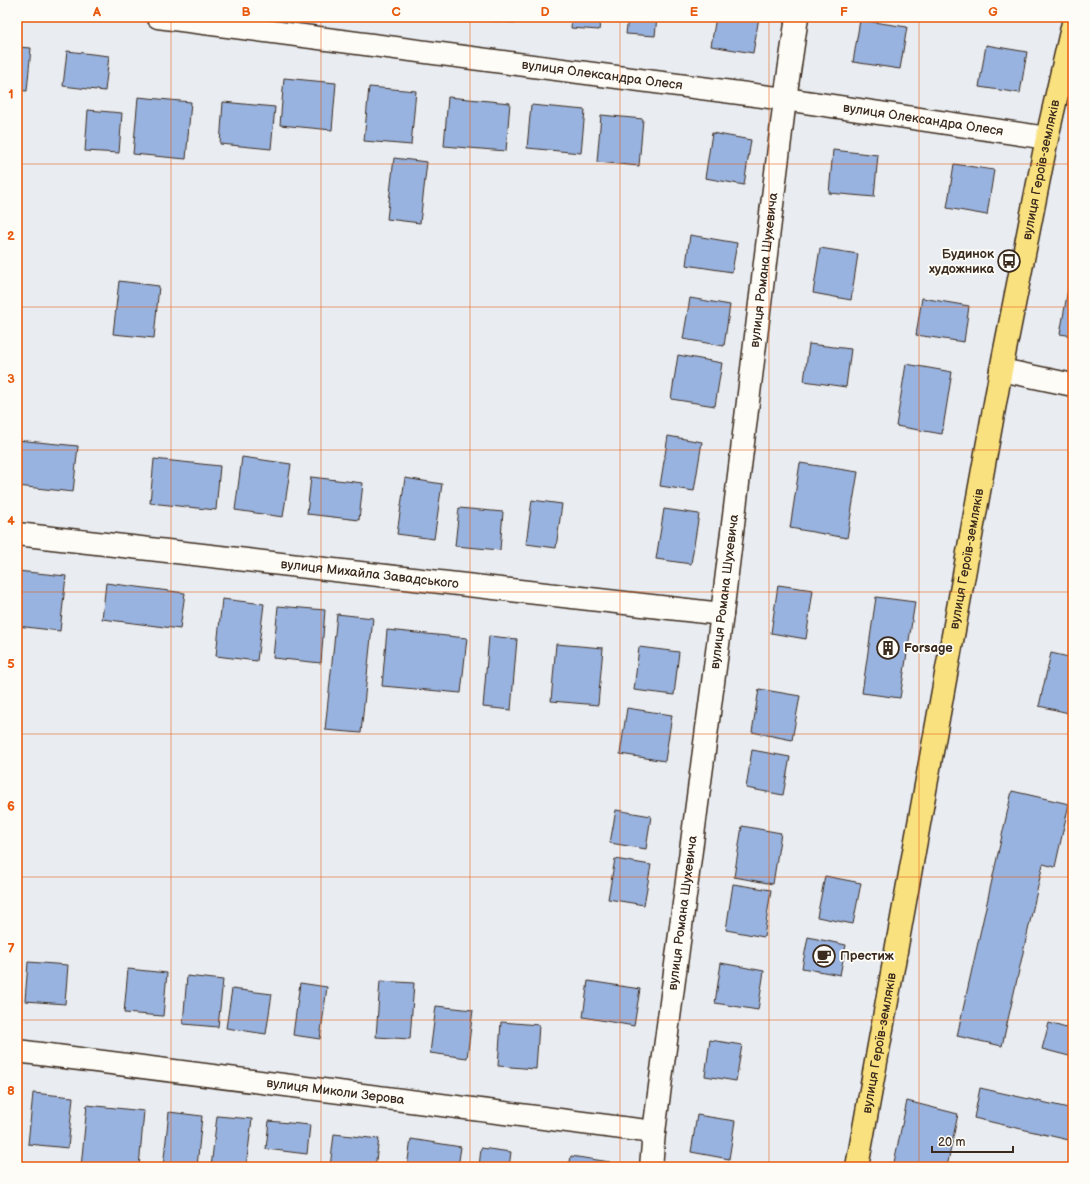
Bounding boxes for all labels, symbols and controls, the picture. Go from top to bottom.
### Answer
text: A [92,4,101,20]
text: B [241,4,251,20]
text: C [391,4,401,20]
text: D [540,4,550,20]
text: E [690,4,699,20]
text: F [840,4,848,20]
text: G [988,4,998,20]
street label: вулиця Олександра Олеся [521,57,684,94]
text: 1 [8,86,14,102]
street label: вулиця Героїв-земляків [1019,98,1063,241]
street label: вулиця Олександра Олеся [842,100,1004,139]
street label: вулиця Романа Шухевича [747,191,782,349]
text: 2 [7,228,15,244]
place label: Будинок художника [929,246,995,277]
bus stop icon: Будинок художника [996,248,1022,274]
text: 3 [7,371,15,387]
street label: вулиця Героїв-земляків [946,487,987,631]
text: 4 [7,513,15,529]
street label: вулиця Романа Шухевича [707,513,742,670]
street label: вулиця Михайла Завадського [280,556,460,592]
building icon: Forsage [875,635,901,661]
place label: Forsage [904,640,953,656]
text: 5 [7,656,15,672]
text: 6 [7,798,15,814]
street label: вулиця Романа Шухевича [665,834,701,991]
text: 7 [7,941,15,957]
cafe icon: Престиж [811,943,837,969]
place label: Престиж [840,948,895,964]
street label: вулиця Героїв-земляків [859,971,900,1115]
street label: вулиця Миколи Зерова [265,1075,406,1108]
text: 8 [7,1083,15,1099]
scale bar [932,1128,1013,1154]
text: 20 m [938,1135,965,1150]

